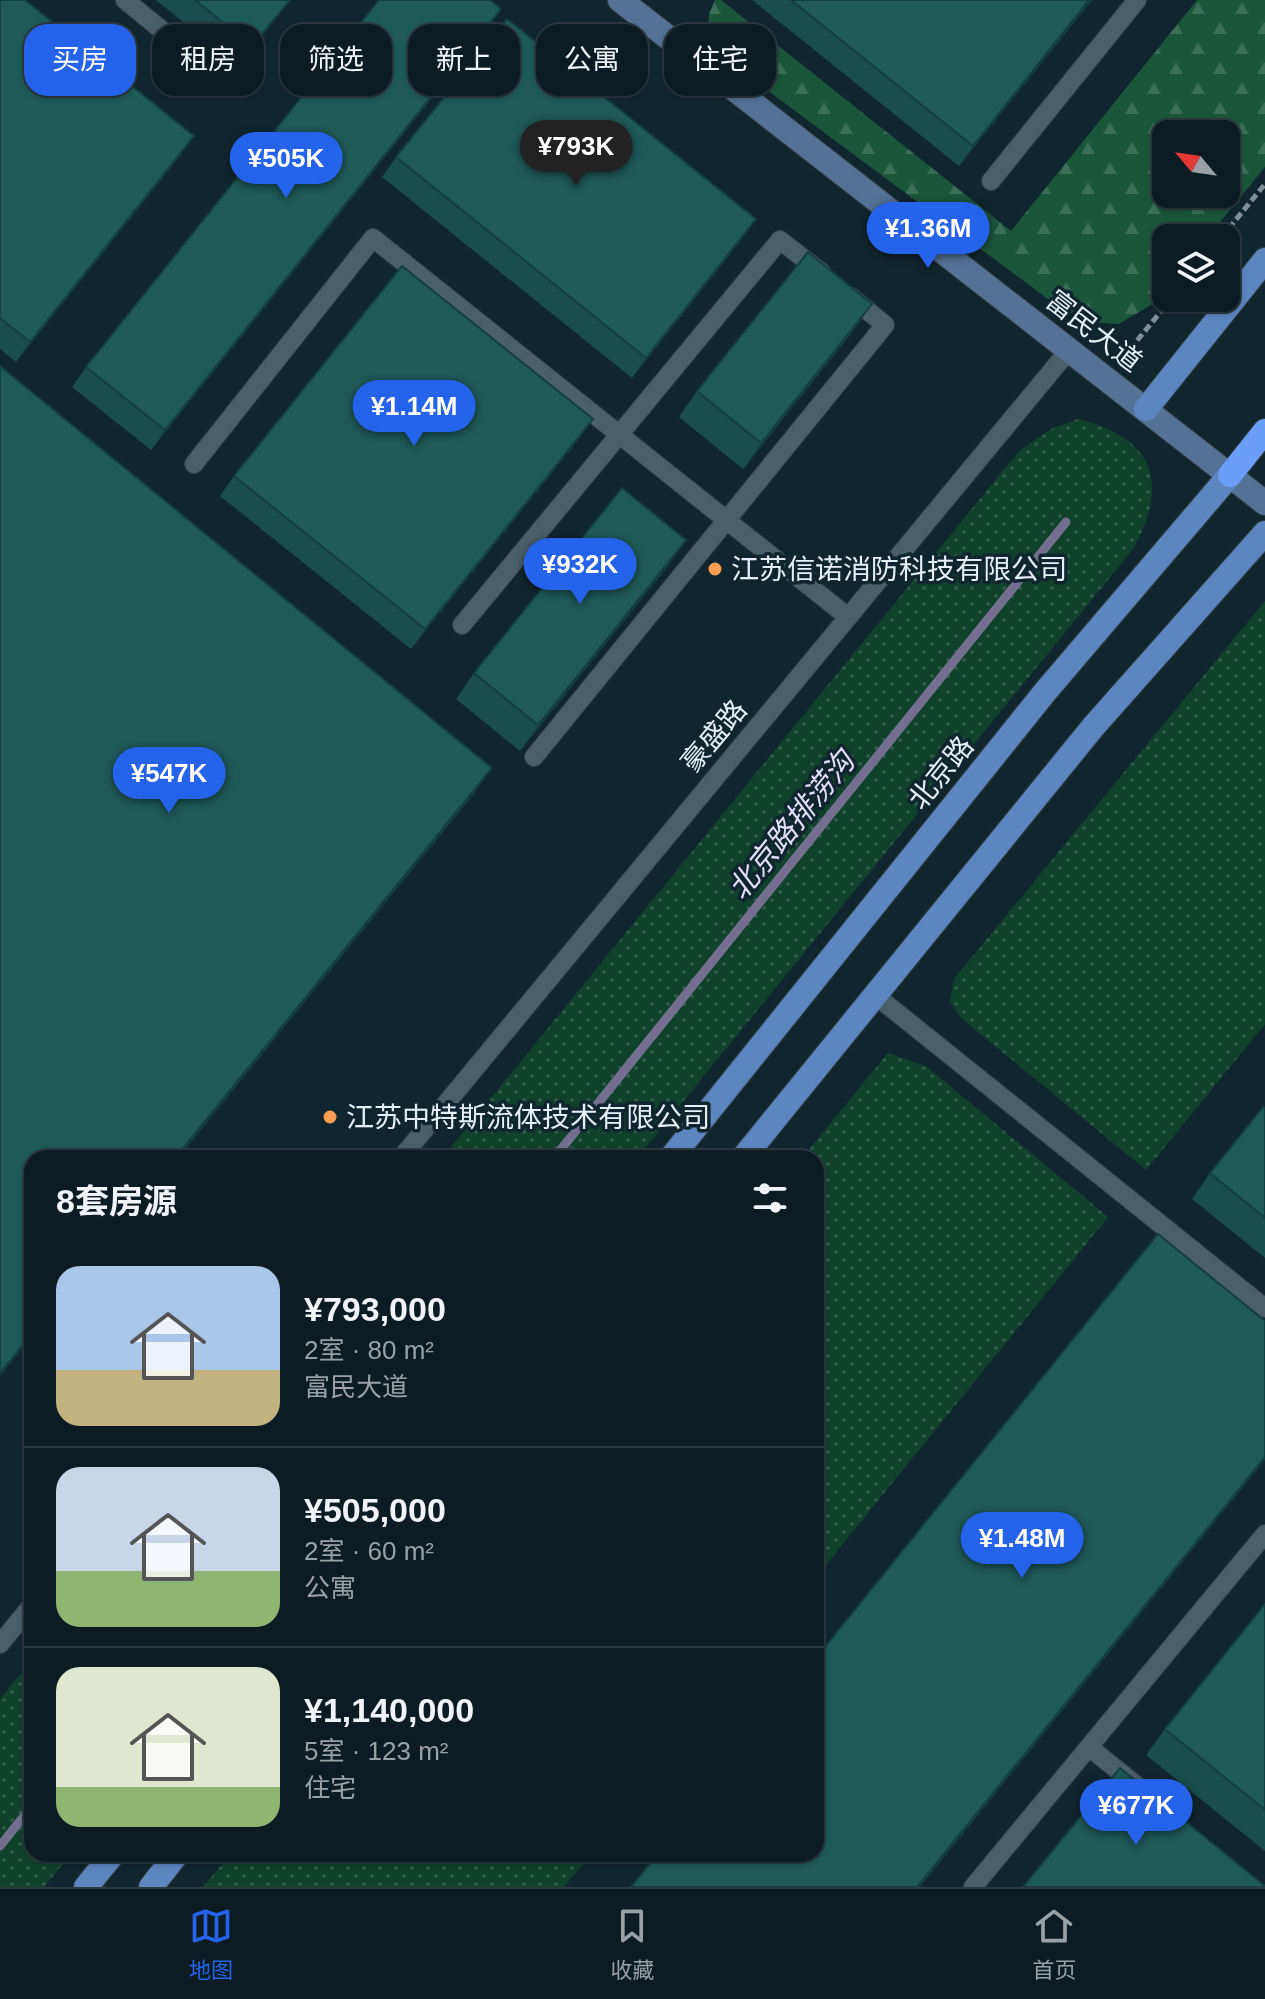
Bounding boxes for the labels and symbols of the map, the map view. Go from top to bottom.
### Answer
pin: ¥793K [520,120,632,188]
north arrow [1152,120,1240,208]
pin: ¥505K [230,132,342,200]
pin: ¥1.36M [863,202,993,270]
street label: 富民大道 [1040,284,1148,378]
pin: ¥1.14M [349,380,479,448]
pin: ¥932K [524,538,636,606]
place label: 江苏信诺消防科技有限公司 [731,554,1067,585]
marker: 江苏信诺消防科技有限公司 [706,560,724,578]
street label: 豪盛路 [675,694,753,778]
street label: 北京路 [903,731,979,815]
water label: 北京路排涝沟 [722,742,862,905]
pin: ¥547K [113,747,225,815]
place label: 江苏中特斯流体技术有限公司 [346,1102,710,1133]
marker: 江苏中特斯流体技术有限公司 [321,1108,339,1126]
pin: ¥1.48M [957,1512,1087,1580]
pin: ¥677K [1080,1779,1192,1847]

